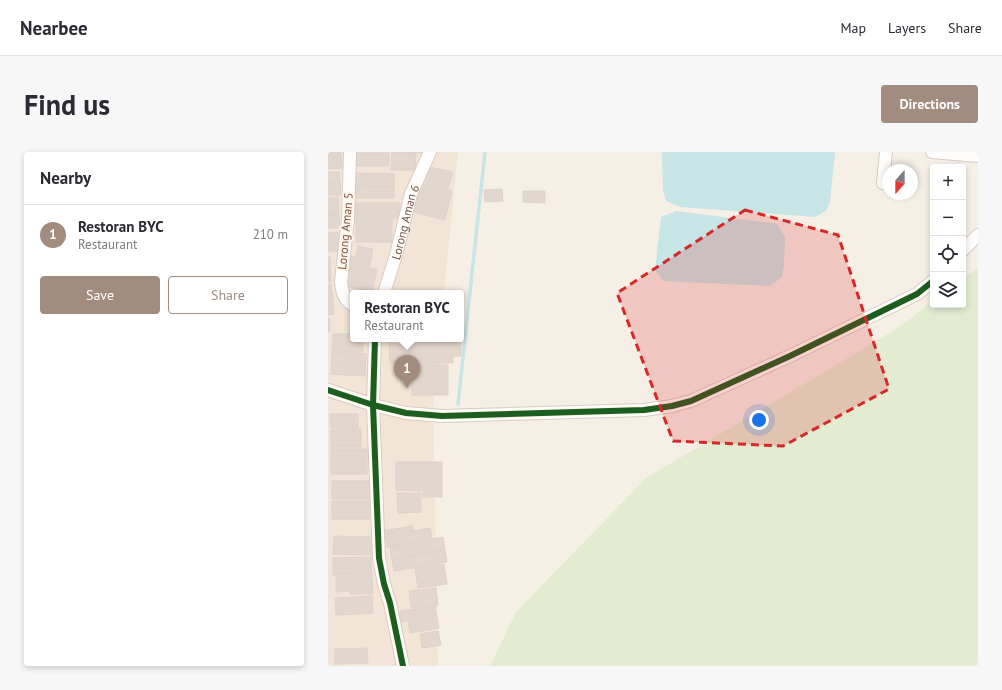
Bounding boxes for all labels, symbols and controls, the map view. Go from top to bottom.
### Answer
text: Nearbee [20,16,88,40]
text: Map [840,19,866,37]
text: Layers [888,19,926,37]
text: Share [948,19,982,37]
button: Directions [881,85,978,123]
text: Find us [24,86,110,123]
north arrow [882,164,918,200]
map controls [930,164,966,308]
button: + [930,164,966,200]
text: Nearby [40,167,91,189]
street label: Lorong Aman 6 [387,182,422,262]
street label: Lorong Aman 5 [334,192,356,270]
button: − [930,200,966,236]
text: Restoran BYC [78,217,164,236]
text: 1 [49,226,57,243]
text: 210 m [253,226,288,243]
text: Restaurant [78,236,137,253]
button: locate [930,236,966,272]
button: layers [930,272,966,308]
button: Save [40,276,160,314]
button: Share [168,276,288,314]
popup [350,290,464,342]
text: Restoran BYC [364,298,450,317]
text: Restaurant [364,317,424,334]
pin: 1 [394,355,420,388]
your location [749,410,769,430]

